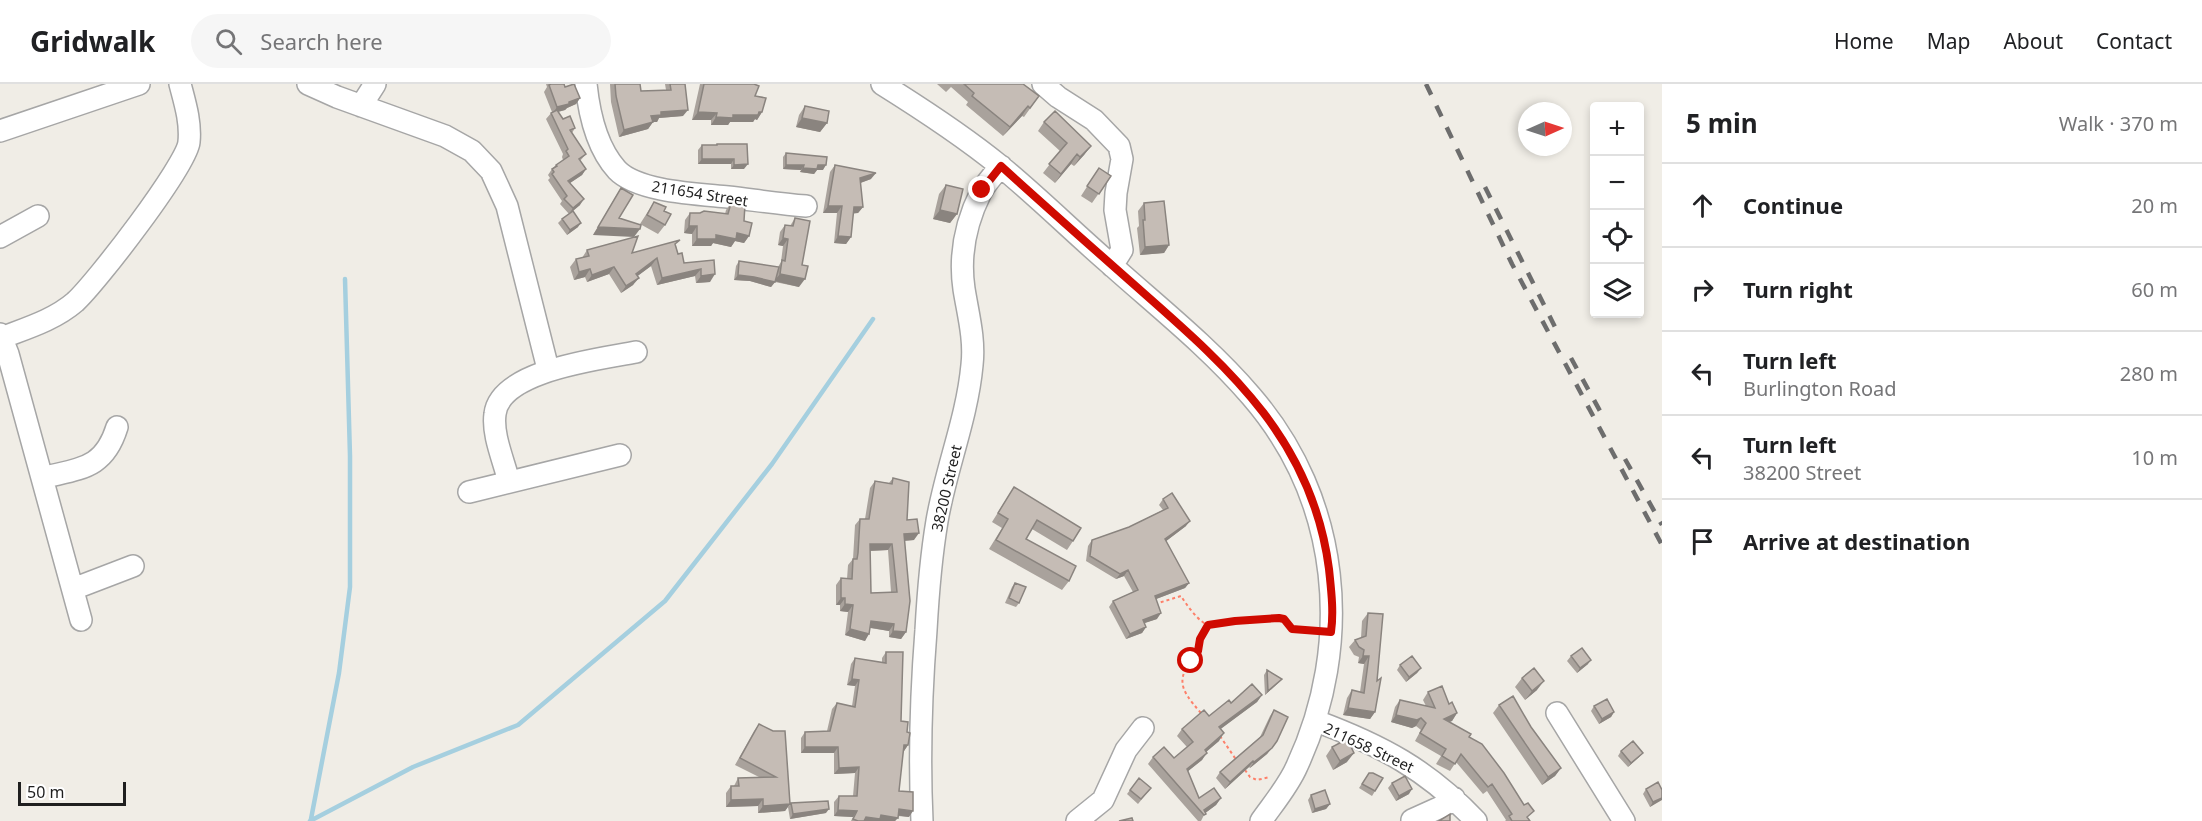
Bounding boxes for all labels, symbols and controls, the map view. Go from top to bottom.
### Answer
search box [191,14,611,68]
text: Gridwalk [30,22,155,60]
icon: search [212,25,245,58]
text: Search here [260,26,383,56]
text: Home [1834,27,1894,55]
text: Map [1927,27,1970,55]
text: About [2003,27,2063,55]
text: Contact [2096,27,2172,55]
north arrow [1518,102,1572,156]
map controls [1590,102,1644,318]
button: + [1590,102,1644,156]
text: 5 min [1686,105,1758,141]
text: Walk · 370 m [2059,110,2178,137]
button: − [1590,156,1644,210]
street label: 211654 Street [650,176,750,211]
route end [968,176,994,202]
icon: ahead [1686,189,1719,222]
text: Continue [1743,190,1843,220]
text: 20 m [2131,192,2178,219]
button: locate [1590,210,1644,264]
button: layers [1590,264,1644,318]
icon: right [1686,273,1719,306]
text: Turn right [1743,274,1853,304]
text: 60 m [2131,276,2178,303]
text: Turn left [1743,345,1837,375]
icon: left [1686,357,1719,390]
text: 280 m [2120,360,2178,387]
text: Burlington Road [1743,375,1897,402]
text: Turn left [1743,429,1837,459]
icon: left [1686,441,1719,474]
street label: 38200 Street [926,442,966,533]
text: 10 m [2131,444,2178,471]
text: 38200 Street [1743,459,1861,486]
icon: arrive [1686,525,1719,558]
text: Arrive at destination [1743,526,1970,556]
route start [1177,647,1203,673]
street label: 211658 Street [1321,717,1418,777]
scale bar [18,779,126,806]
text: 50 m [27,781,64,803]

